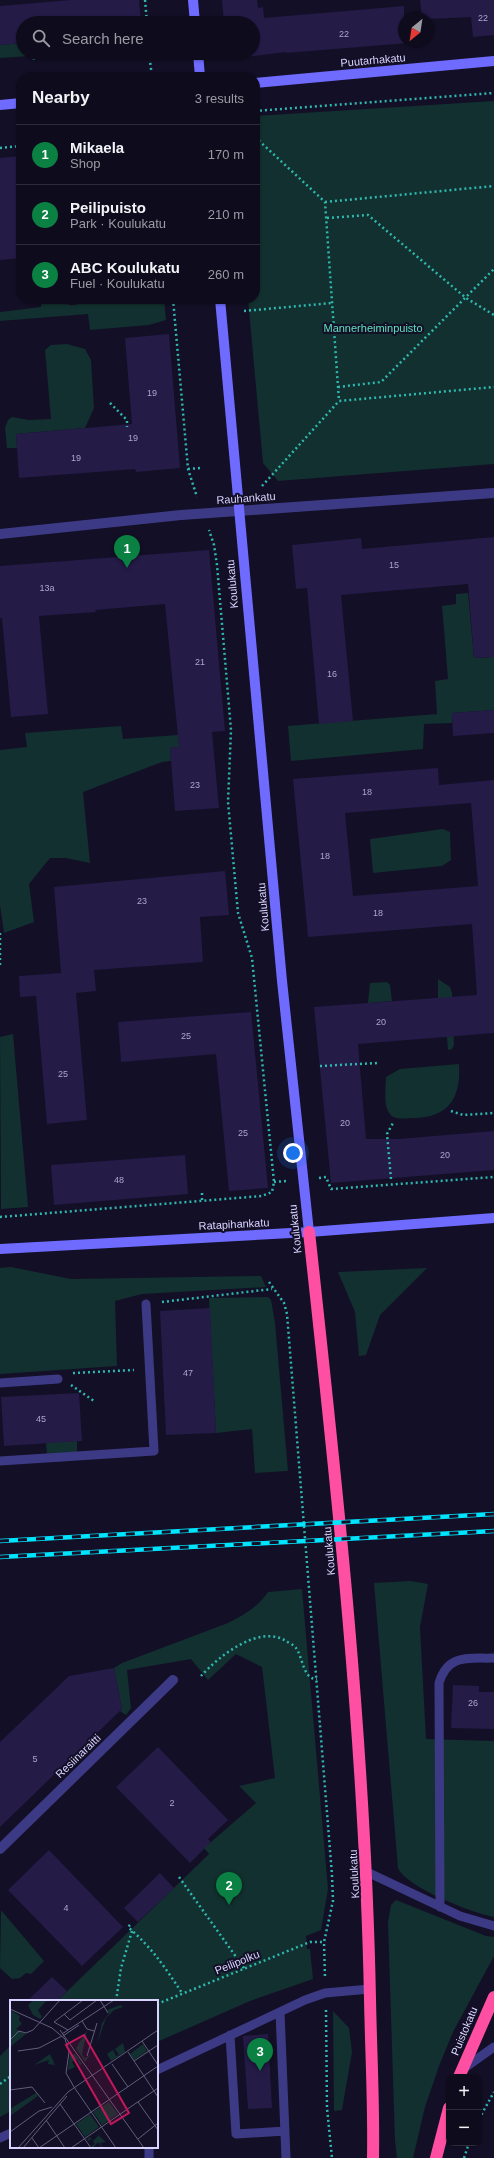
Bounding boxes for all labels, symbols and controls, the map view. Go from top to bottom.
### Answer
north arrow [398,12,434,48]
house number: 22 [478,13,488,23]
search box [16,16,260,60]
icon: search [30,27,52,49]
house number: 22 [339,29,349,39]
text: Search here [62,30,144,47]
street label: Puutarhakatu [340,51,406,69]
text: Nearby [32,88,90,107]
text: 3 results [195,91,244,106]
text: Mikaela [70,139,124,156]
text: 1 [41,147,49,162]
text: 170 m [208,147,244,162]
text: Shop [70,156,100,171]
text: Peilipuisto [70,199,146,216]
text: 2 [41,207,49,222]
text: 210 m [208,207,244,222]
text: Park · Koulukatu [70,216,166,231]
text: ABC Koulukatu [70,259,180,276]
text: 3 [41,267,49,282]
text: 260 m [208,267,244,282]
text: Fuel · Koulukatu [70,276,165,291]
park label: Mannerheiminpuisto [323,322,423,334]
house number: 19 [147,388,157,398]
house number: 19 [128,433,138,443]
house number: 19 [71,453,81,463]
street label: Rauhankatu [216,490,276,506]
pin: 1 [114,535,140,568]
street label: Koulukatu [224,559,240,609]
house number: 15 [389,560,399,570]
house number: 13a [39,583,55,593]
house number: 21 [195,657,205,667]
house number: 16 [327,669,337,679]
house number: 23 [190,780,200,790]
house number: 18 [362,787,372,797]
house number: 18 [320,851,330,861]
street label: Koulukatu [255,882,271,932]
house number: 23 [137,896,147,906]
house number: 18 [373,908,383,918]
house number: 20 [376,1017,386,1027]
house number: 25 [181,1031,191,1041]
house number: 25 [58,1069,68,1079]
house number: 20 [340,1118,350,1128]
house number: 25 [238,1128,248,1138]
your location [283,1143,303,1163]
house number: 20 [440,1150,450,1160]
house number: 48 [114,1175,124,1185]
street label: Koulukatu [286,1204,304,1254]
street label: Ratapihankatu [198,1216,270,1232]
house number: 47 [183,1368,193,1378]
house number: 45 [36,1414,46,1424]
street label: Koulukatu [321,1526,337,1576]
house number: 26 [468,1698,478,1708]
street label: Resiinaraitti [53,1732,103,1780]
house number: 5 [32,1754,38,1764]
house number: 2 [169,1798,175,1808]
street label: Koulukatu [347,1849,361,1899]
pin: 2 [216,1872,242,1905]
house number: 4 [63,1903,69,1913]
street label: Peilipolku [213,1948,261,1976]
inset map [10,2000,158,2148]
street label: Puistokatu [448,2005,480,2057]
pin: 3 [247,2038,273,2071]
map controls [446,2074,482,2146]
button: + [446,2074,482,2110]
button: − [446,2110,482,2146]

